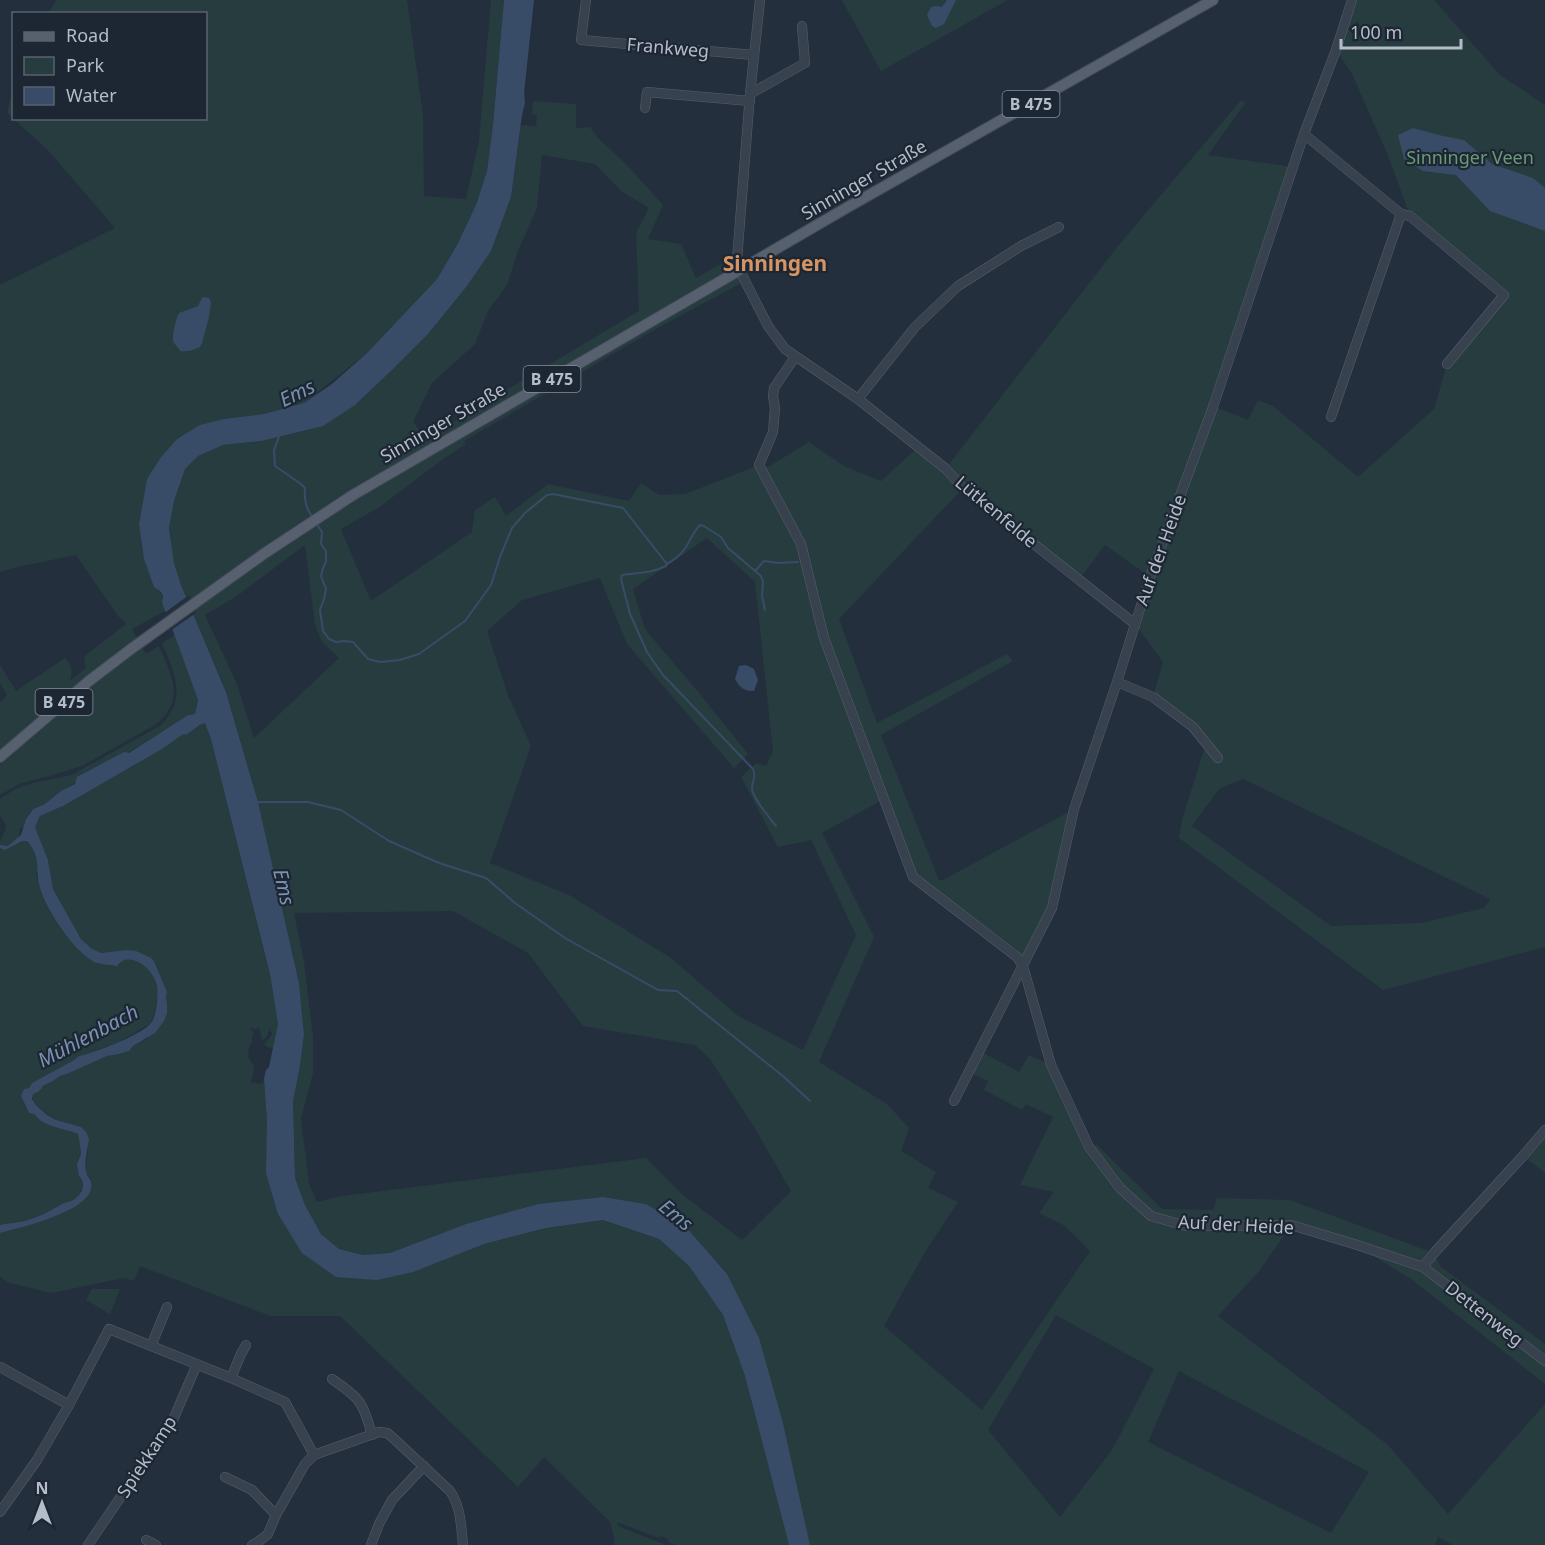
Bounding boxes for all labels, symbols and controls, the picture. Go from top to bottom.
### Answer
legend [12,12,207,120]
scale bar [1341,12,1461,50]
text: 100 m [1350,20,1402,44]
text: Road [66,23,109,47]
street label: Frankweg [626,31,710,63]
text: Park [66,53,104,77]
text: Water [66,83,117,107]
road number: B 475 [1002,91,1060,117]
street label: Sinninger Straße [796,134,931,225]
park label: Sinninger Veen [1406,145,1534,169]
district label: Sinningen [723,249,827,277]
road number: B 475 [524,366,580,392]
water label: Ems [274,372,319,413]
street label: Sinninger Straße [375,377,510,468]
street label: Lütkenfelde [951,470,1043,553]
street label: Auf der Heide [1129,491,1191,608]
road number: B 475 [36,689,92,715]
water label: Ems [267,866,302,908]
water label: Mühlenbach [33,998,143,1073]
water label: Ems [654,1193,699,1237]
street label: Auf der Heide [1177,1209,1295,1239]
street label: Dettenweg [1441,1275,1529,1351]
street label: Spiekkamp [111,1411,182,1502]
north arrow [12,1473,72,1533]
text: N [35,1477,49,1499]

